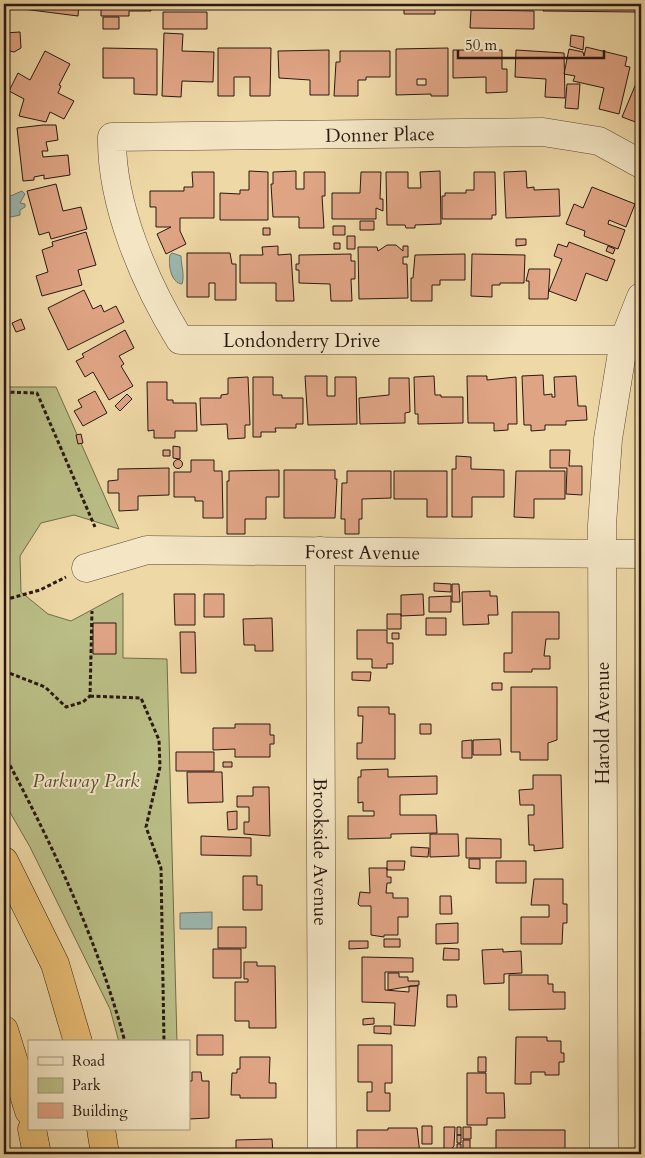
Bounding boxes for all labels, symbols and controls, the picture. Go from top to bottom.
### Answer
scale bar [458,28,604,60]
text: 50 m [465,35,497,55]
street label: Donner Place [325,121,435,149]
street label: Londonderry Drive [223,328,381,354]
street label: Forest Avenue [304,539,420,566]
street label: Harold Avenue [590,662,616,784]
park label: Parkway Park [33,768,140,794]
street label: Brookside Avenue [307,778,333,926]
legend [28,1040,190,1130]
text: Road [72,1051,105,1071]
text: Park [72,1075,101,1095]
text: Building [72,1101,128,1121]

